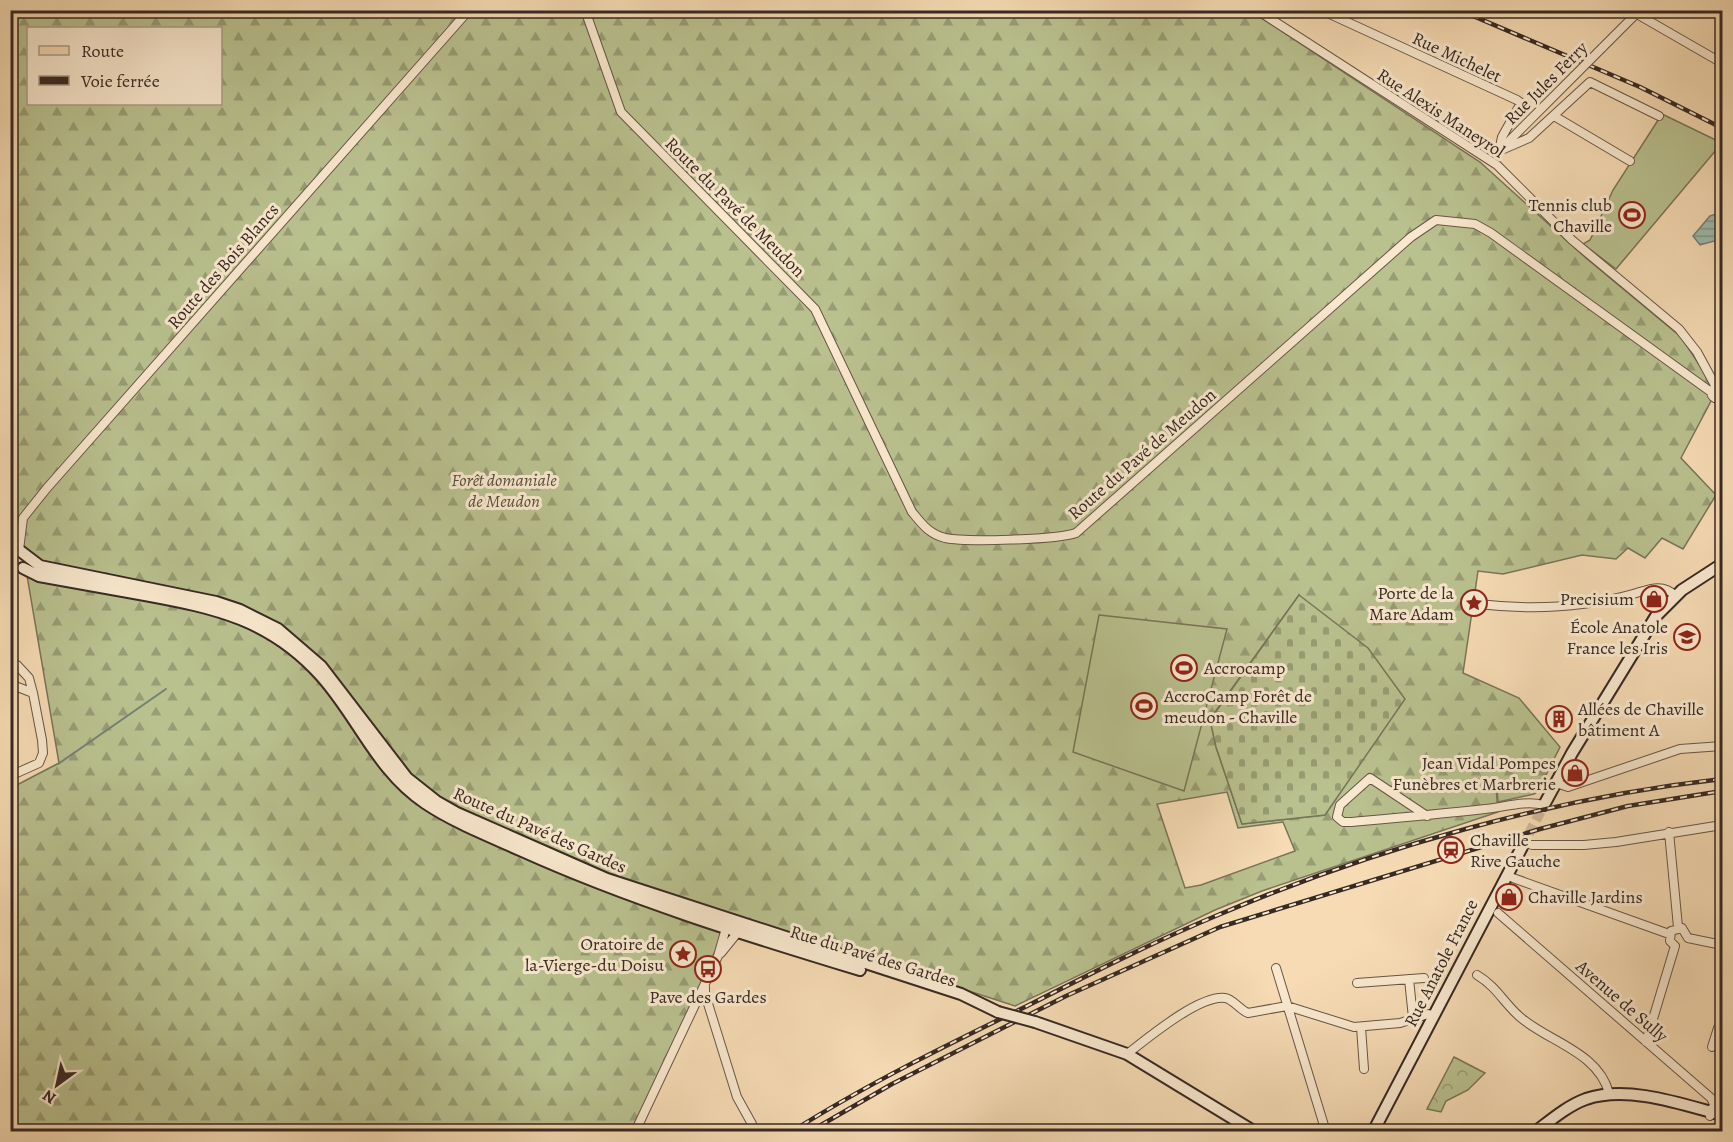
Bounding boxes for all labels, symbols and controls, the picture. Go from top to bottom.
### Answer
street label: Rue Michelet [1409,26,1505,88]
legend [27,27,222,105]
street label: Rue Jules Ferry [1499,35,1594,130]
text: Route [81,39,124,63]
street label: Rue Alexis Maneyrol [1372,63,1510,164]
text: Voie ferrée [80,69,160,93]
street label: Route du Pavé de Meudon [660,132,810,282]
place label: Tennis club Chaville [1529,193,1612,238]
street label: Route des Bois Blancs [162,198,284,334]
sports icon: Tennis club Chaville [1617,200,1647,230]
street label: Route du Pavé de Meudon [1063,383,1221,525]
park label: Forêt domaniale de Meudon [451,468,557,513]
place label: Porte de la Mare Adam [1369,581,1455,626]
shop icon: Precisium [1639,584,1669,614]
place label: Precisium [1560,587,1634,611]
place icon: Porte de la Mare Adam [1459,588,1489,618]
place label: École Anatole France les Iris [1566,615,1668,660]
school or university icon: École Anatole France les Iris [1672,622,1702,652]
sports icon: Accrocamp [1169,653,1199,683]
place label: Accrocamp [1203,656,1285,680]
place label: AccroCamp Forêt de meudon - Chaville [1163,684,1312,729]
sports icon: AccroCamp Forêt de meudon - Chaville [1129,691,1159,721]
place label: Allées de Chaville bâtiment A [1577,697,1704,742]
building icon: Allées de Chaville bâtiment A [1544,704,1574,734]
place label: Jean Vidal Pompes Funèbres et Marbrerie [1393,751,1556,796]
shop icon: Jean Vidal Pompes Funèbres et Marbrerie [1560,758,1590,788]
street label: Route du Pavé des Gardes [450,781,630,879]
place label: Chaville Rive Gauche [1470,828,1561,873]
station icon: Chaville Rive Gauche [1436,835,1466,865]
shop icon: Chaville Jardins [1494,882,1524,912]
place label: Chaville Jardins [1528,885,1643,909]
street label: Rue Anatole France [1398,895,1484,1031]
street label: Rue du Pavé des Gardes [787,919,959,993]
place label: Oratoire de la-Vierge-du Doisu [525,932,664,977]
place icon: Oratoire de la-Vierge-du Doisu [668,939,698,969]
bus stop icon: Pave des Gardes [693,954,723,984]
street label: Avenue de Sully [1570,954,1674,1048]
place label: Pave des Gardes [649,985,767,1009]
north arrow [27,1055,87,1115]
text: N [38,1084,60,1109]

